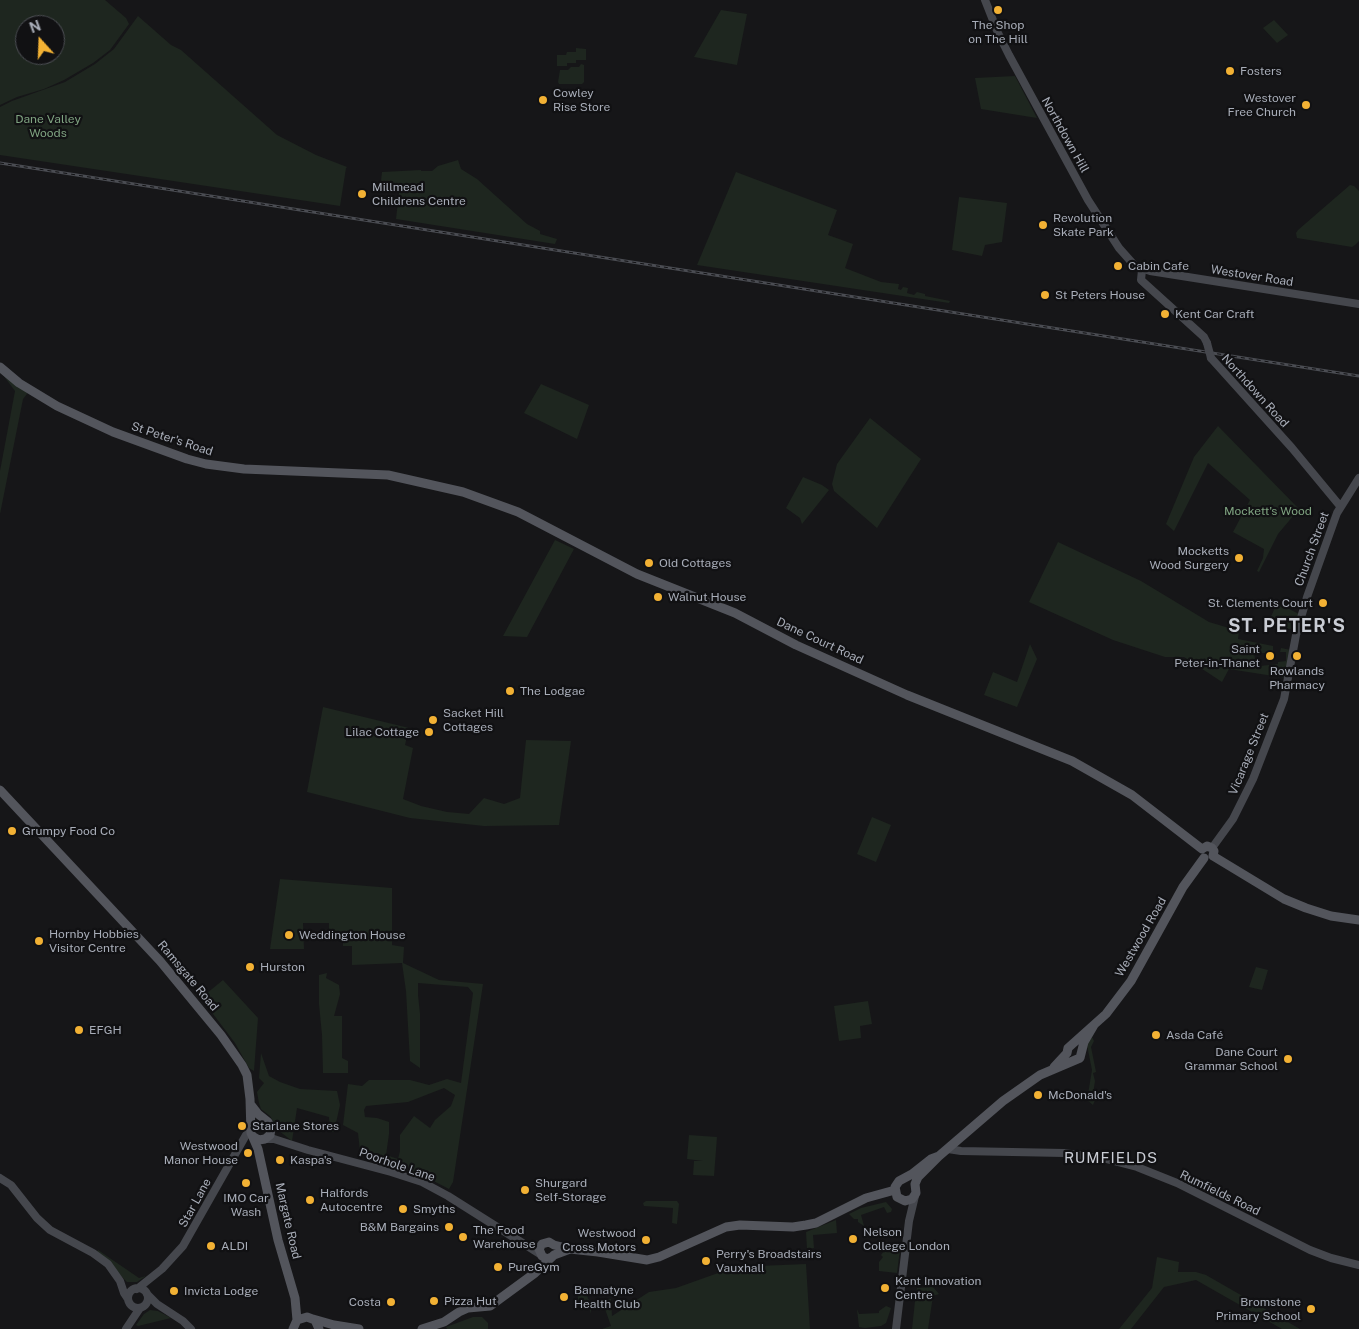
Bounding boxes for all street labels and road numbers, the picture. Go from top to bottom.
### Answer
street label: Northdown Hill [1038,95,1092,175]
street label: Westover Road [1210,262,1294,290]
street label: Northdown Road [1218,352,1292,430]
street label: St Peter's Road [129,419,215,459]
street label: Church Street [1292,510,1332,588]
street label: Dane Court Road [774,615,866,667]
street label: Vicarage Street [1226,711,1272,797]
street label: Westwood Road [1112,895,1170,979]
street label: Ramsgate Road [154,938,222,1014]
street label: Poorhole Lane [357,1145,437,1185]
street label: Rumfields Road [1177,1167,1263,1219]
street label: Star Lane [176,1176,214,1230]
street label: Margate Road [272,1181,304,1261]

